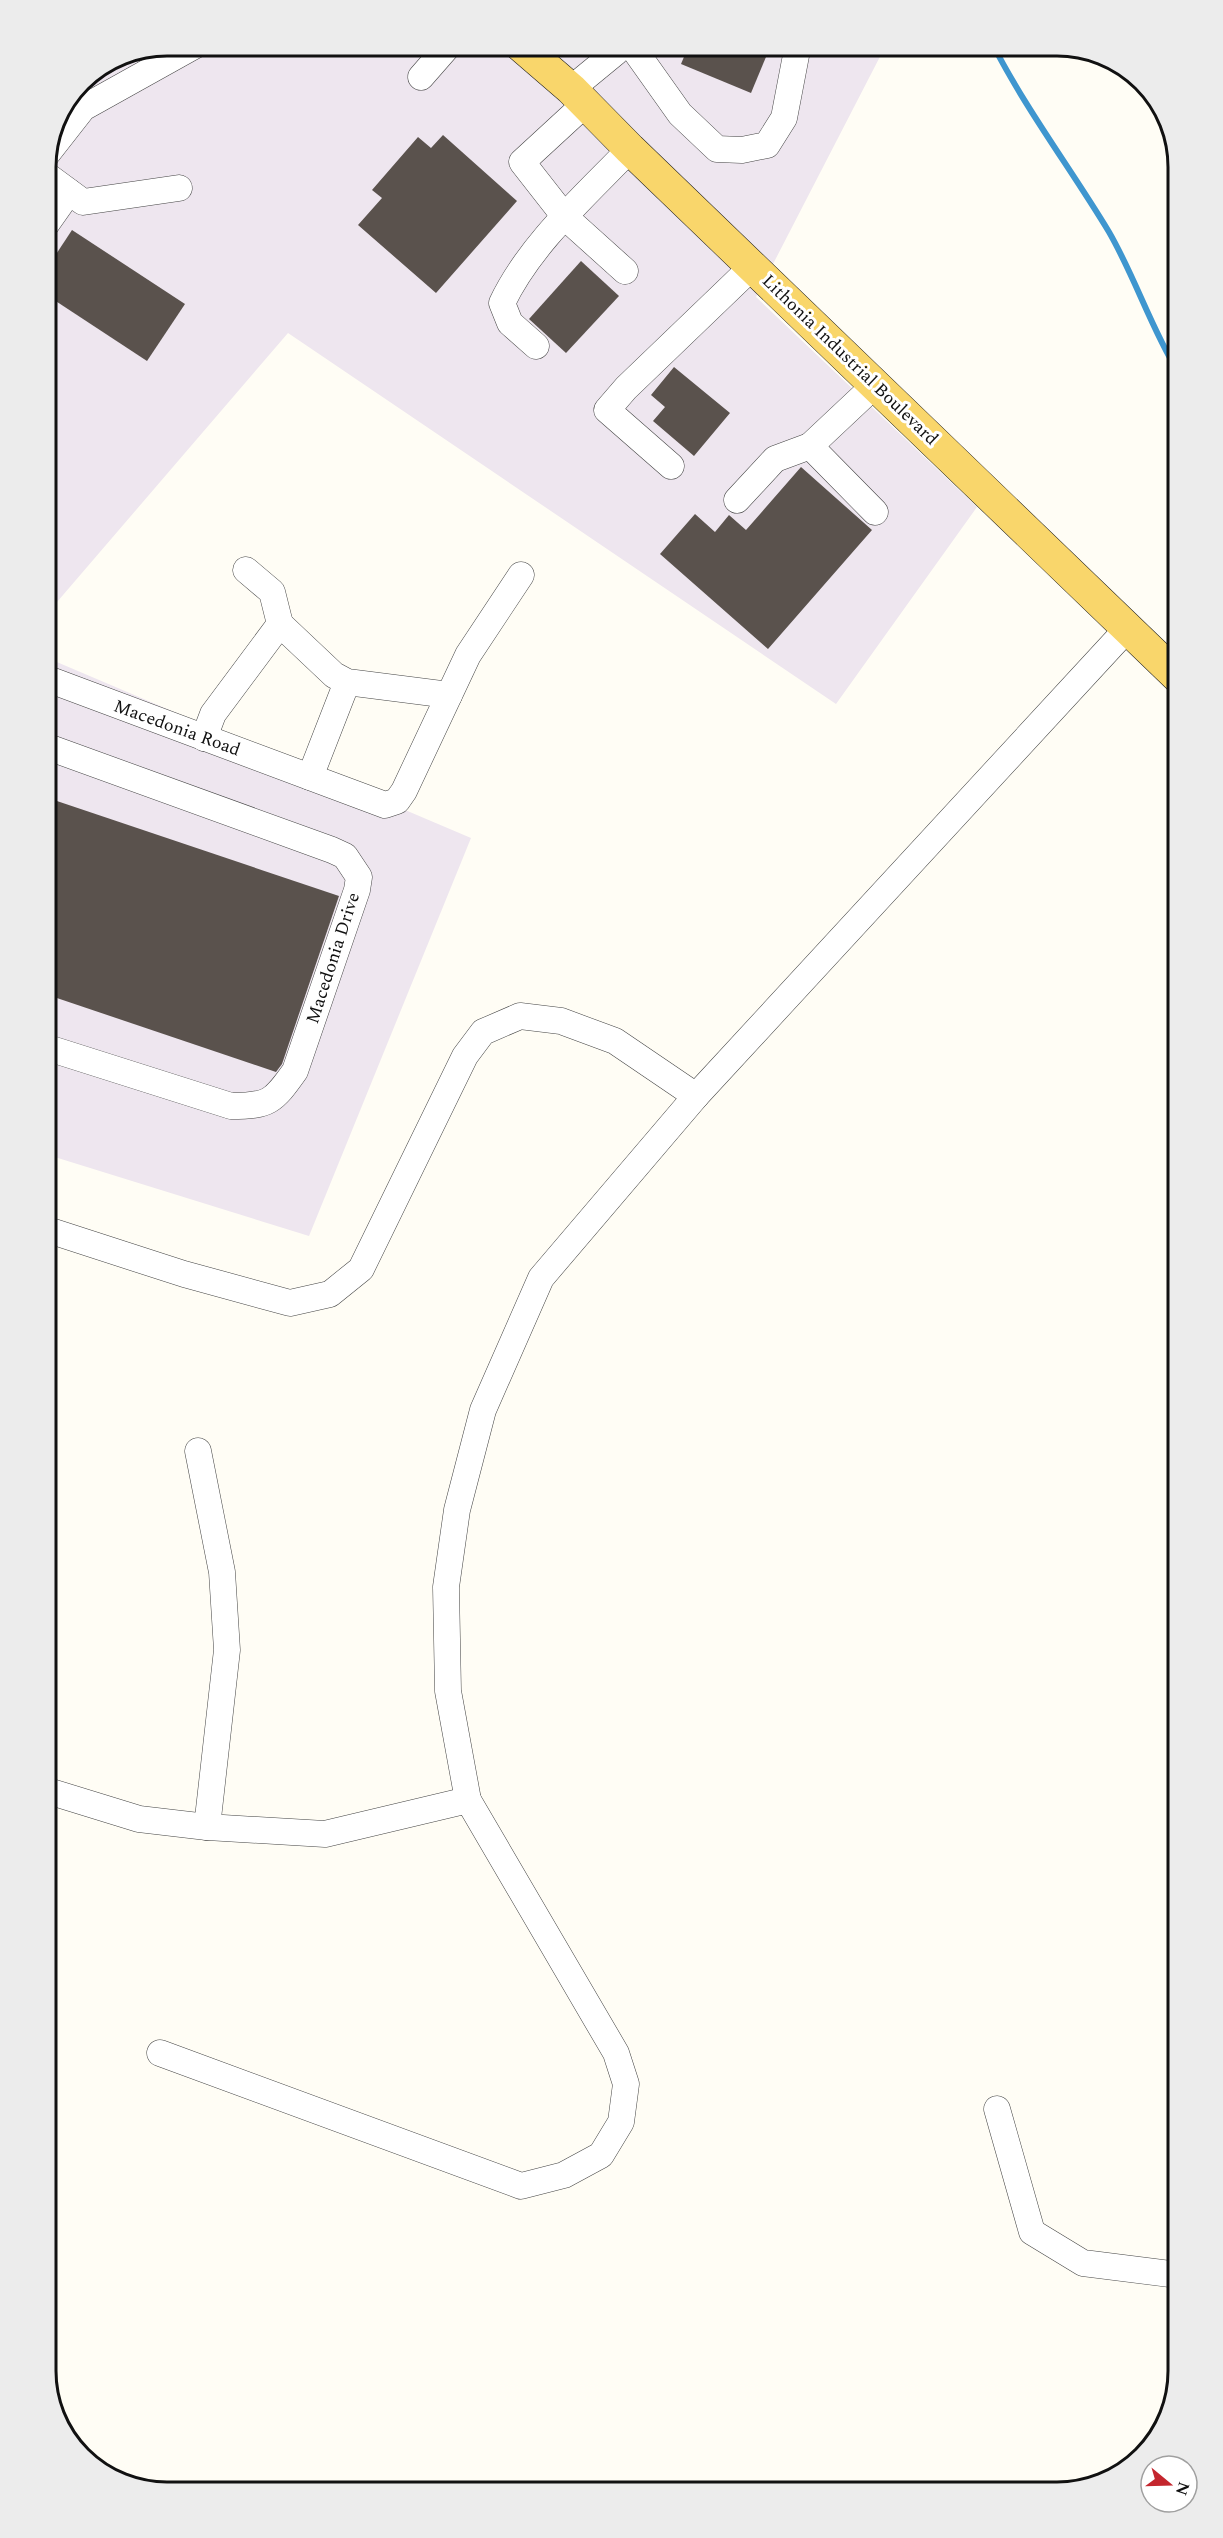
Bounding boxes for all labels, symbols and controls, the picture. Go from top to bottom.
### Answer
street label: Lithonia Industrial Boulevard [756,268,944,452]
street label: Macedonia Road [110,693,244,763]
street label: Macedonia Drive [299,889,367,1027]
north arrow [1139,2454,1199,2514]
text: N [1169,2478,1196,2499]

